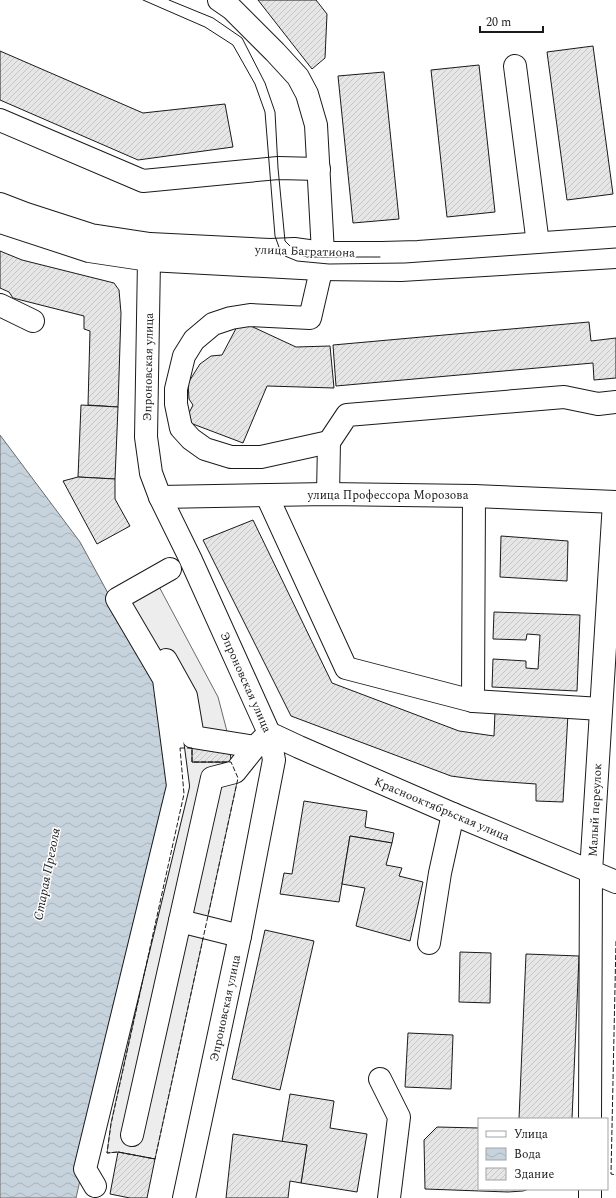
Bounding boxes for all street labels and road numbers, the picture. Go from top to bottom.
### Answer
street label: улица Багратиона [254,240,355,263]
street label: Эпроновская улица [138,312,159,421]
street label: улица Профессора Морозова [306,486,469,505]
street label: Эпроновская улица [215,629,276,736]
street label: Малый переулок [584,762,607,857]
street label: Краснооктябрьская улица [371,772,513,847]
street label: Эпроновская улица [205,953,246,1063]

